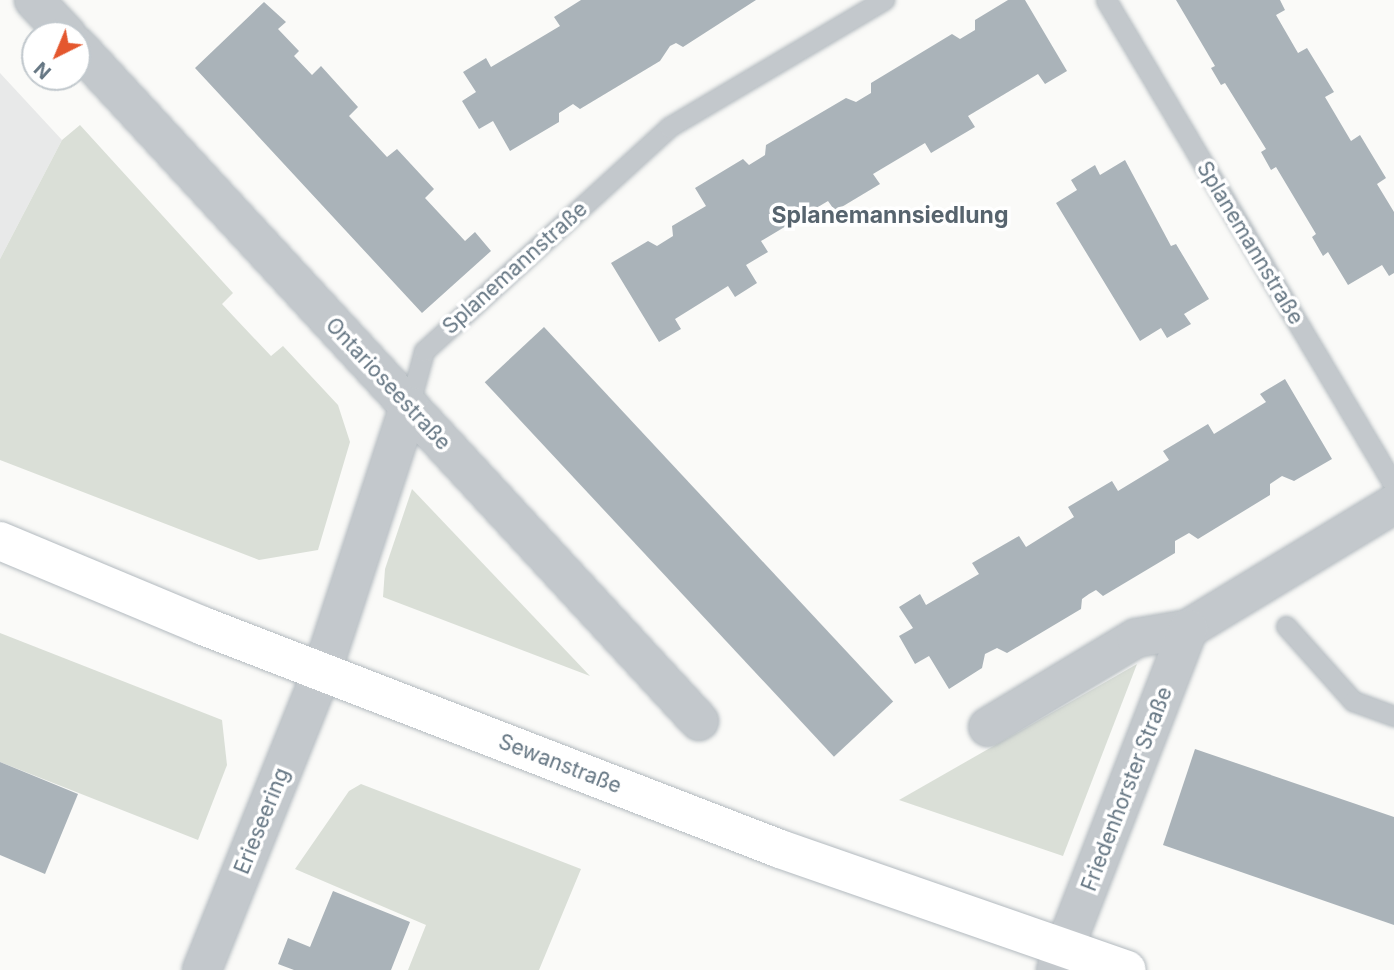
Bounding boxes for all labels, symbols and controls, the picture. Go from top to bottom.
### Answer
north arrow [21,21,91,91]
text: N [30,57,56,84]
street label: Splanemannstraße [1191,157,1309,329]
street label: Splanemannstraße [438,197,592,339]
district label: Splanemannsiedlung [772,201,1008,229]
street label: Ontarioseestraße [320,313,456,455]
street label: Friedenhorster Straße [1076,683,1178,895]
street label: Sewanstraße [495,729,625,799]
street label: Erieseering [229,764,295,878]

